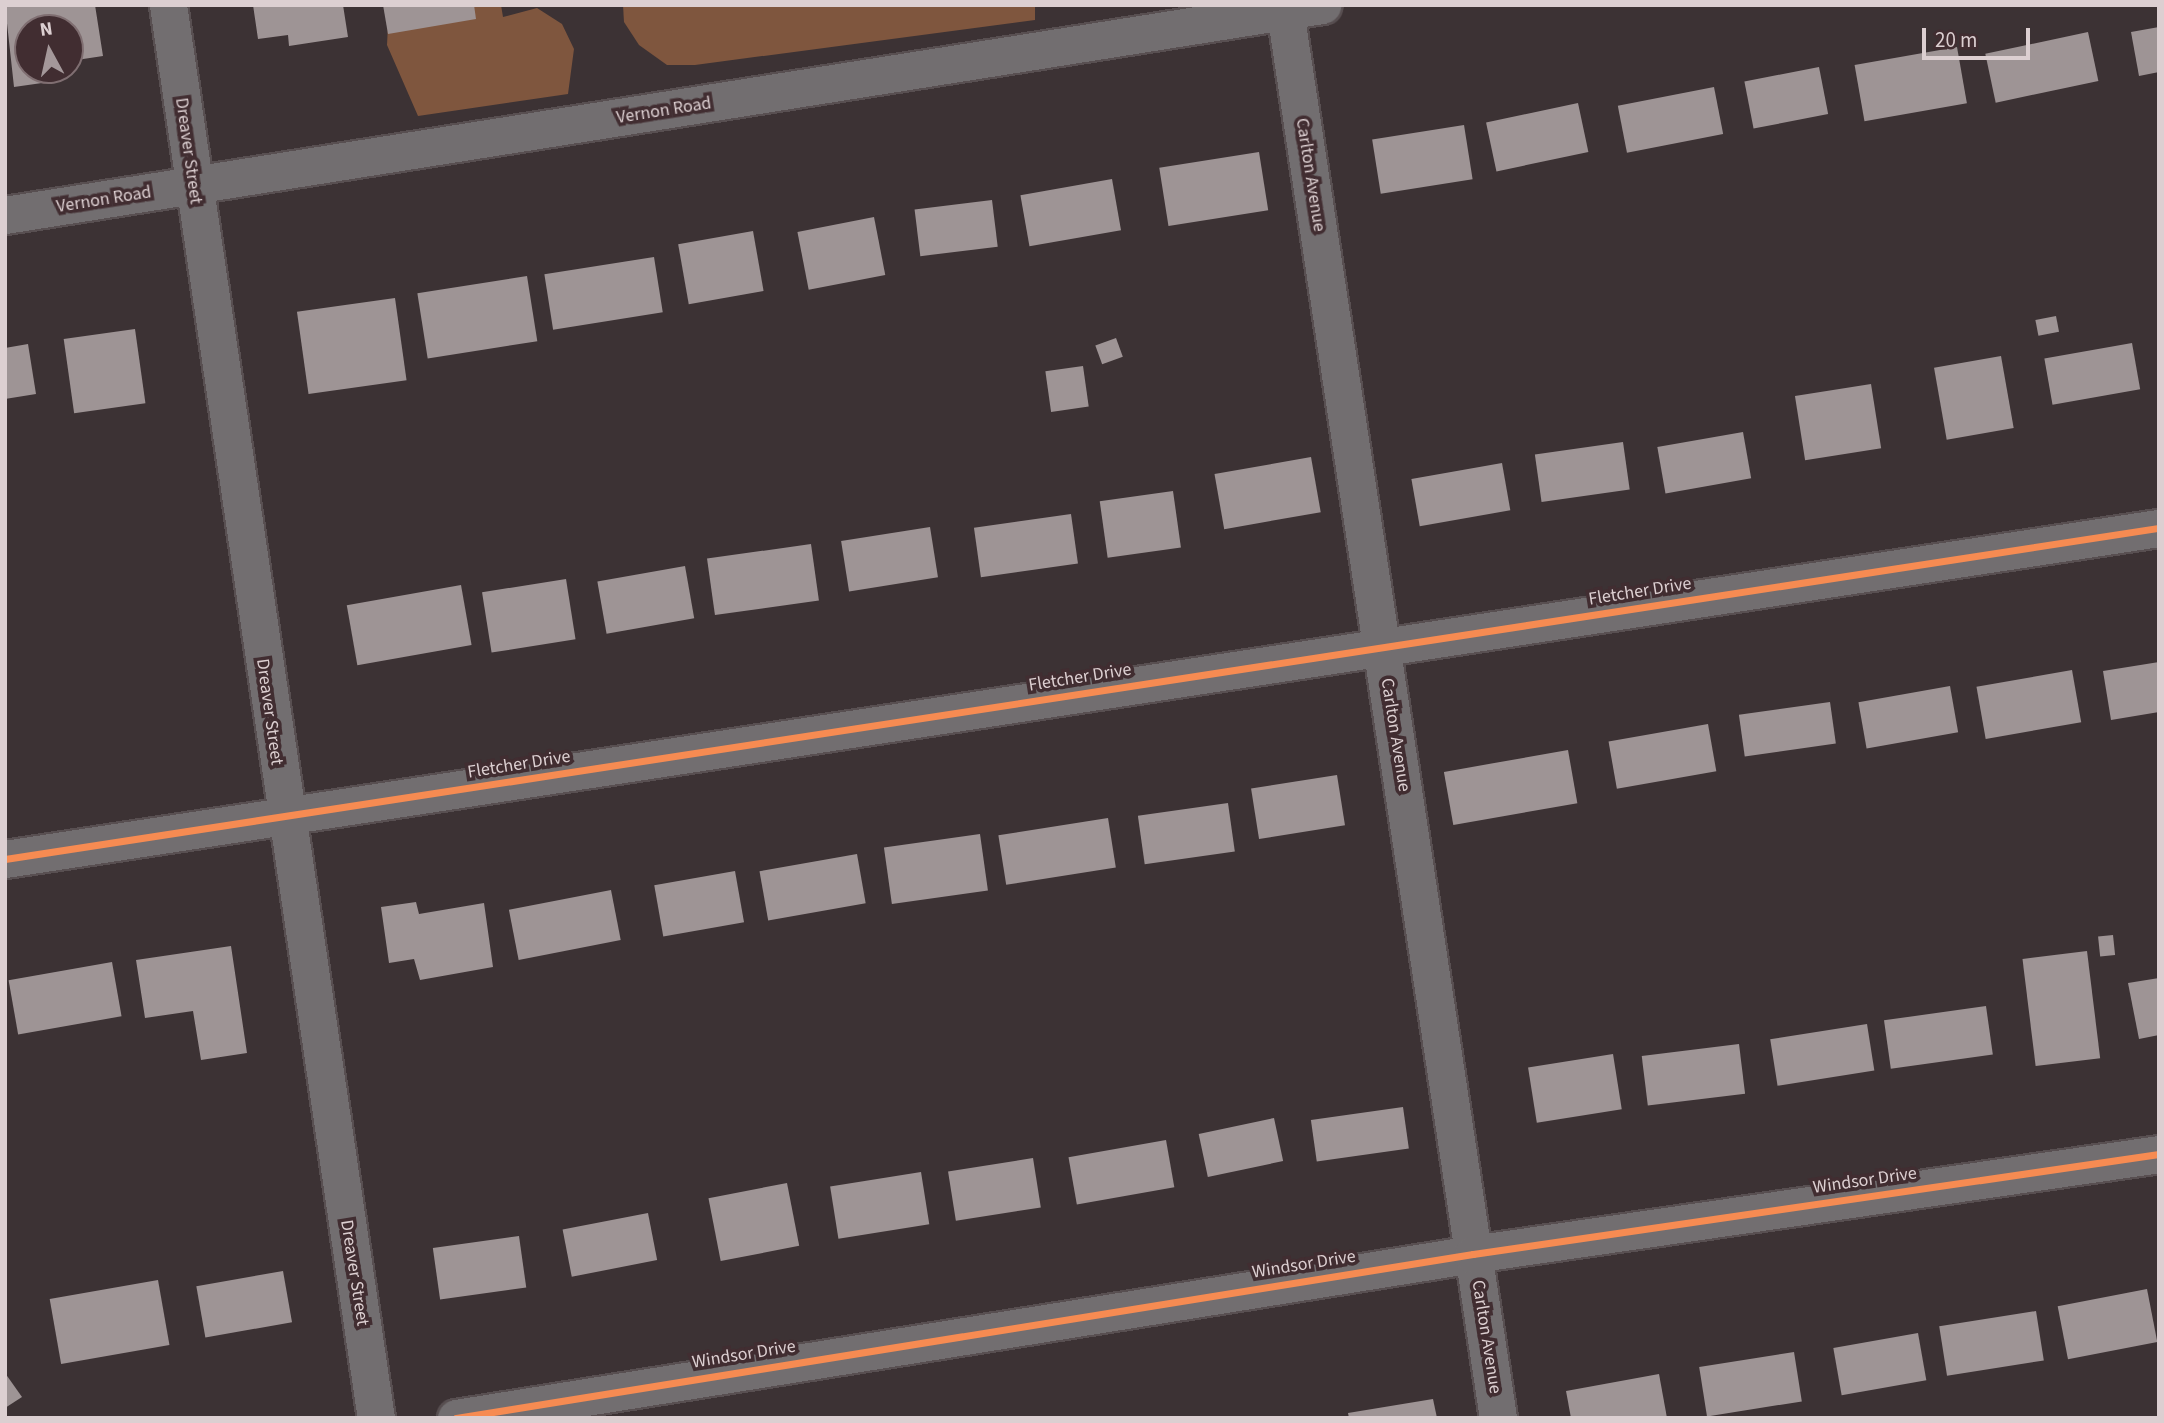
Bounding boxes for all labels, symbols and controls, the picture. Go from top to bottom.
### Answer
north arrow [14,14,84,84]
scale bar [1926,14,2035,58]
text: N [38,15,54,44]
text: 20 m [1935,25,1977,55]
street label: Vernon Road [615,93,713,129]
street label: Dreaver Street [170,96,206,206]
street label: Carlton Avenue [1290,117,1330,233]
street label: Vernon Road [55,182,153,218]
street label: Fletcher Drive [1587,573,1693,611]
street label: Dreaver Street [251,657,287,767]
street label: Fletcher Drive [1027,659,1133,697]
street label: Carlton Avenue [1375,677,1415,793]
street label: Fletcher Drive [466,746,572,784]
street label: Windsor Drive [1812,1163,1918,1199]
street label: Dreaver Street [335,1218,373,1328]
street label: Windsor Drive [1251,1246,1357,1284]
street label: Carlton Avenue [1466,1279,1506,1395]
street label: Windsor Drive [691,1336,797,1374]

